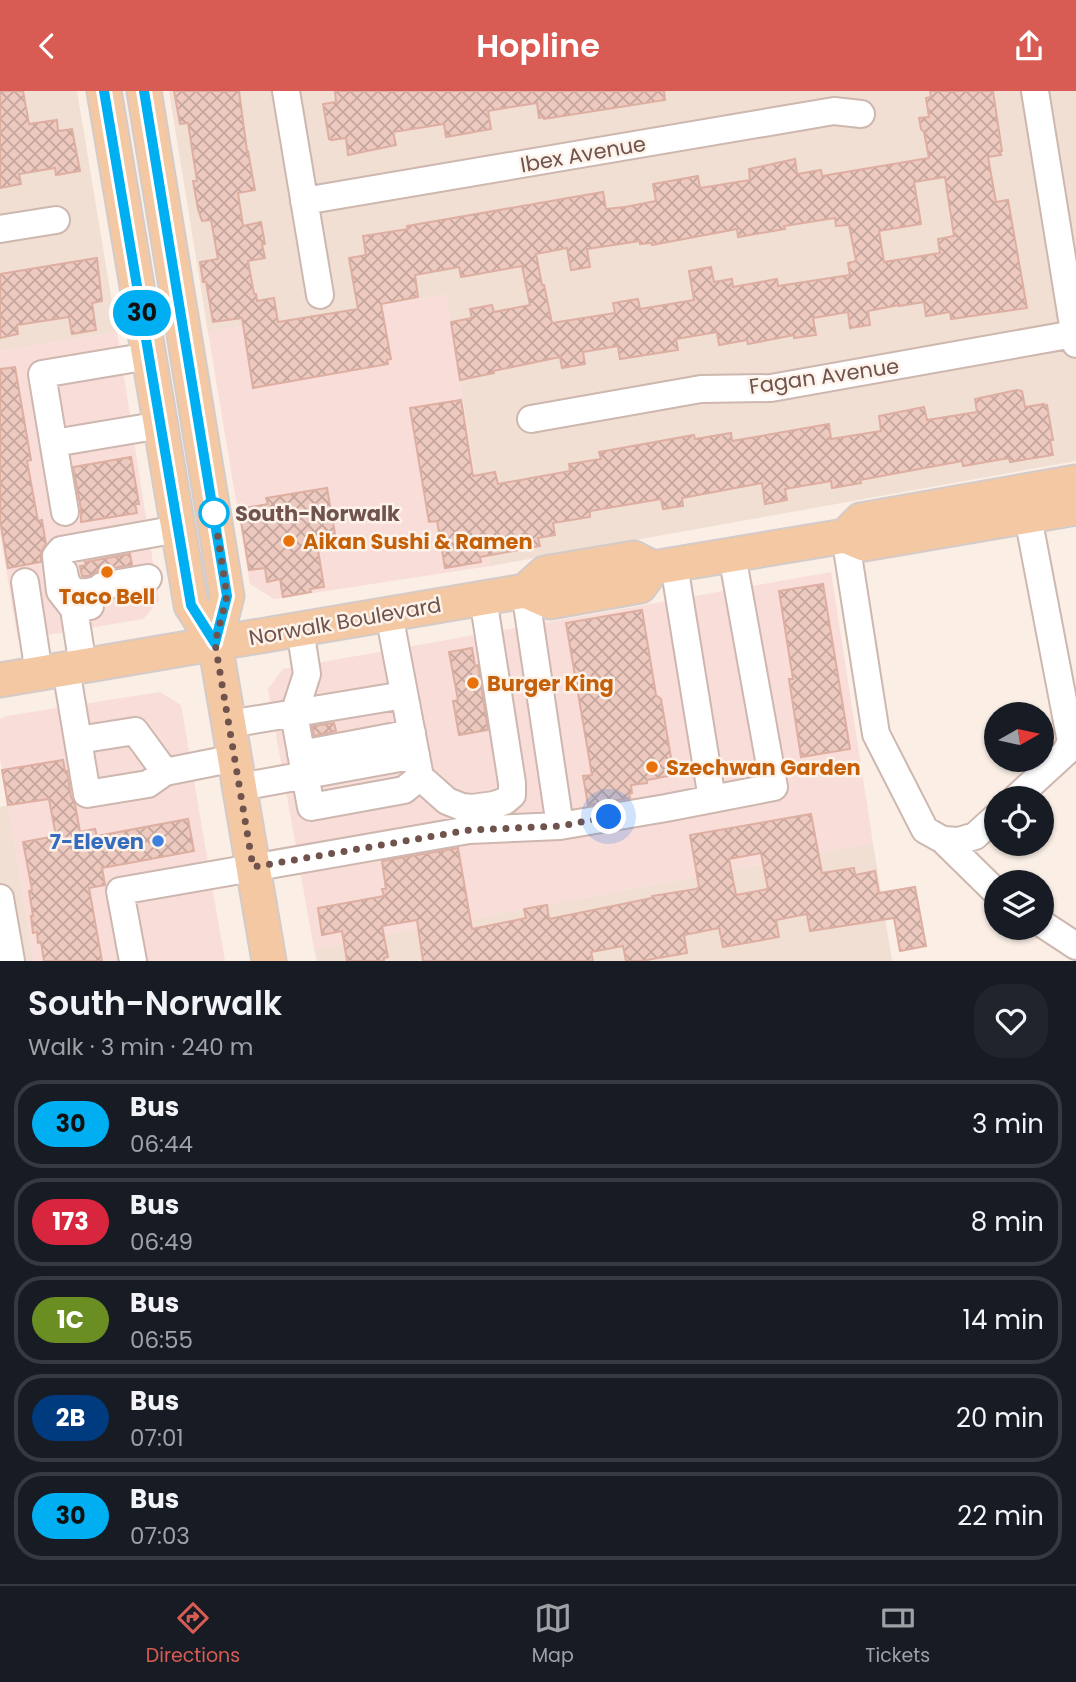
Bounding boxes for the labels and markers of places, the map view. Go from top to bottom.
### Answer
marker: South-Norwalk [199,498,229,528]
place label: South-Norwalk [235,499,400,528]
place label: Aikan Sushi & Ramen [303,527,533,556]
marker: Aikan Sushi & Ramen [281,533,297,549]
marker: Taco Bell [99,564,115,580]
place label: Taco Bell [59,582,155,611]
place label: Burger King [487,669,614,698]
marker: Burger King [465,675,481,691]
place label: Szechwan Garden [666,753,861,782]
marker: Szechwan Garden [644,759,660,775]
place label: 7-Eleven [50,827,144,856]
marker: 7-Eleven [150,833,166,849]

